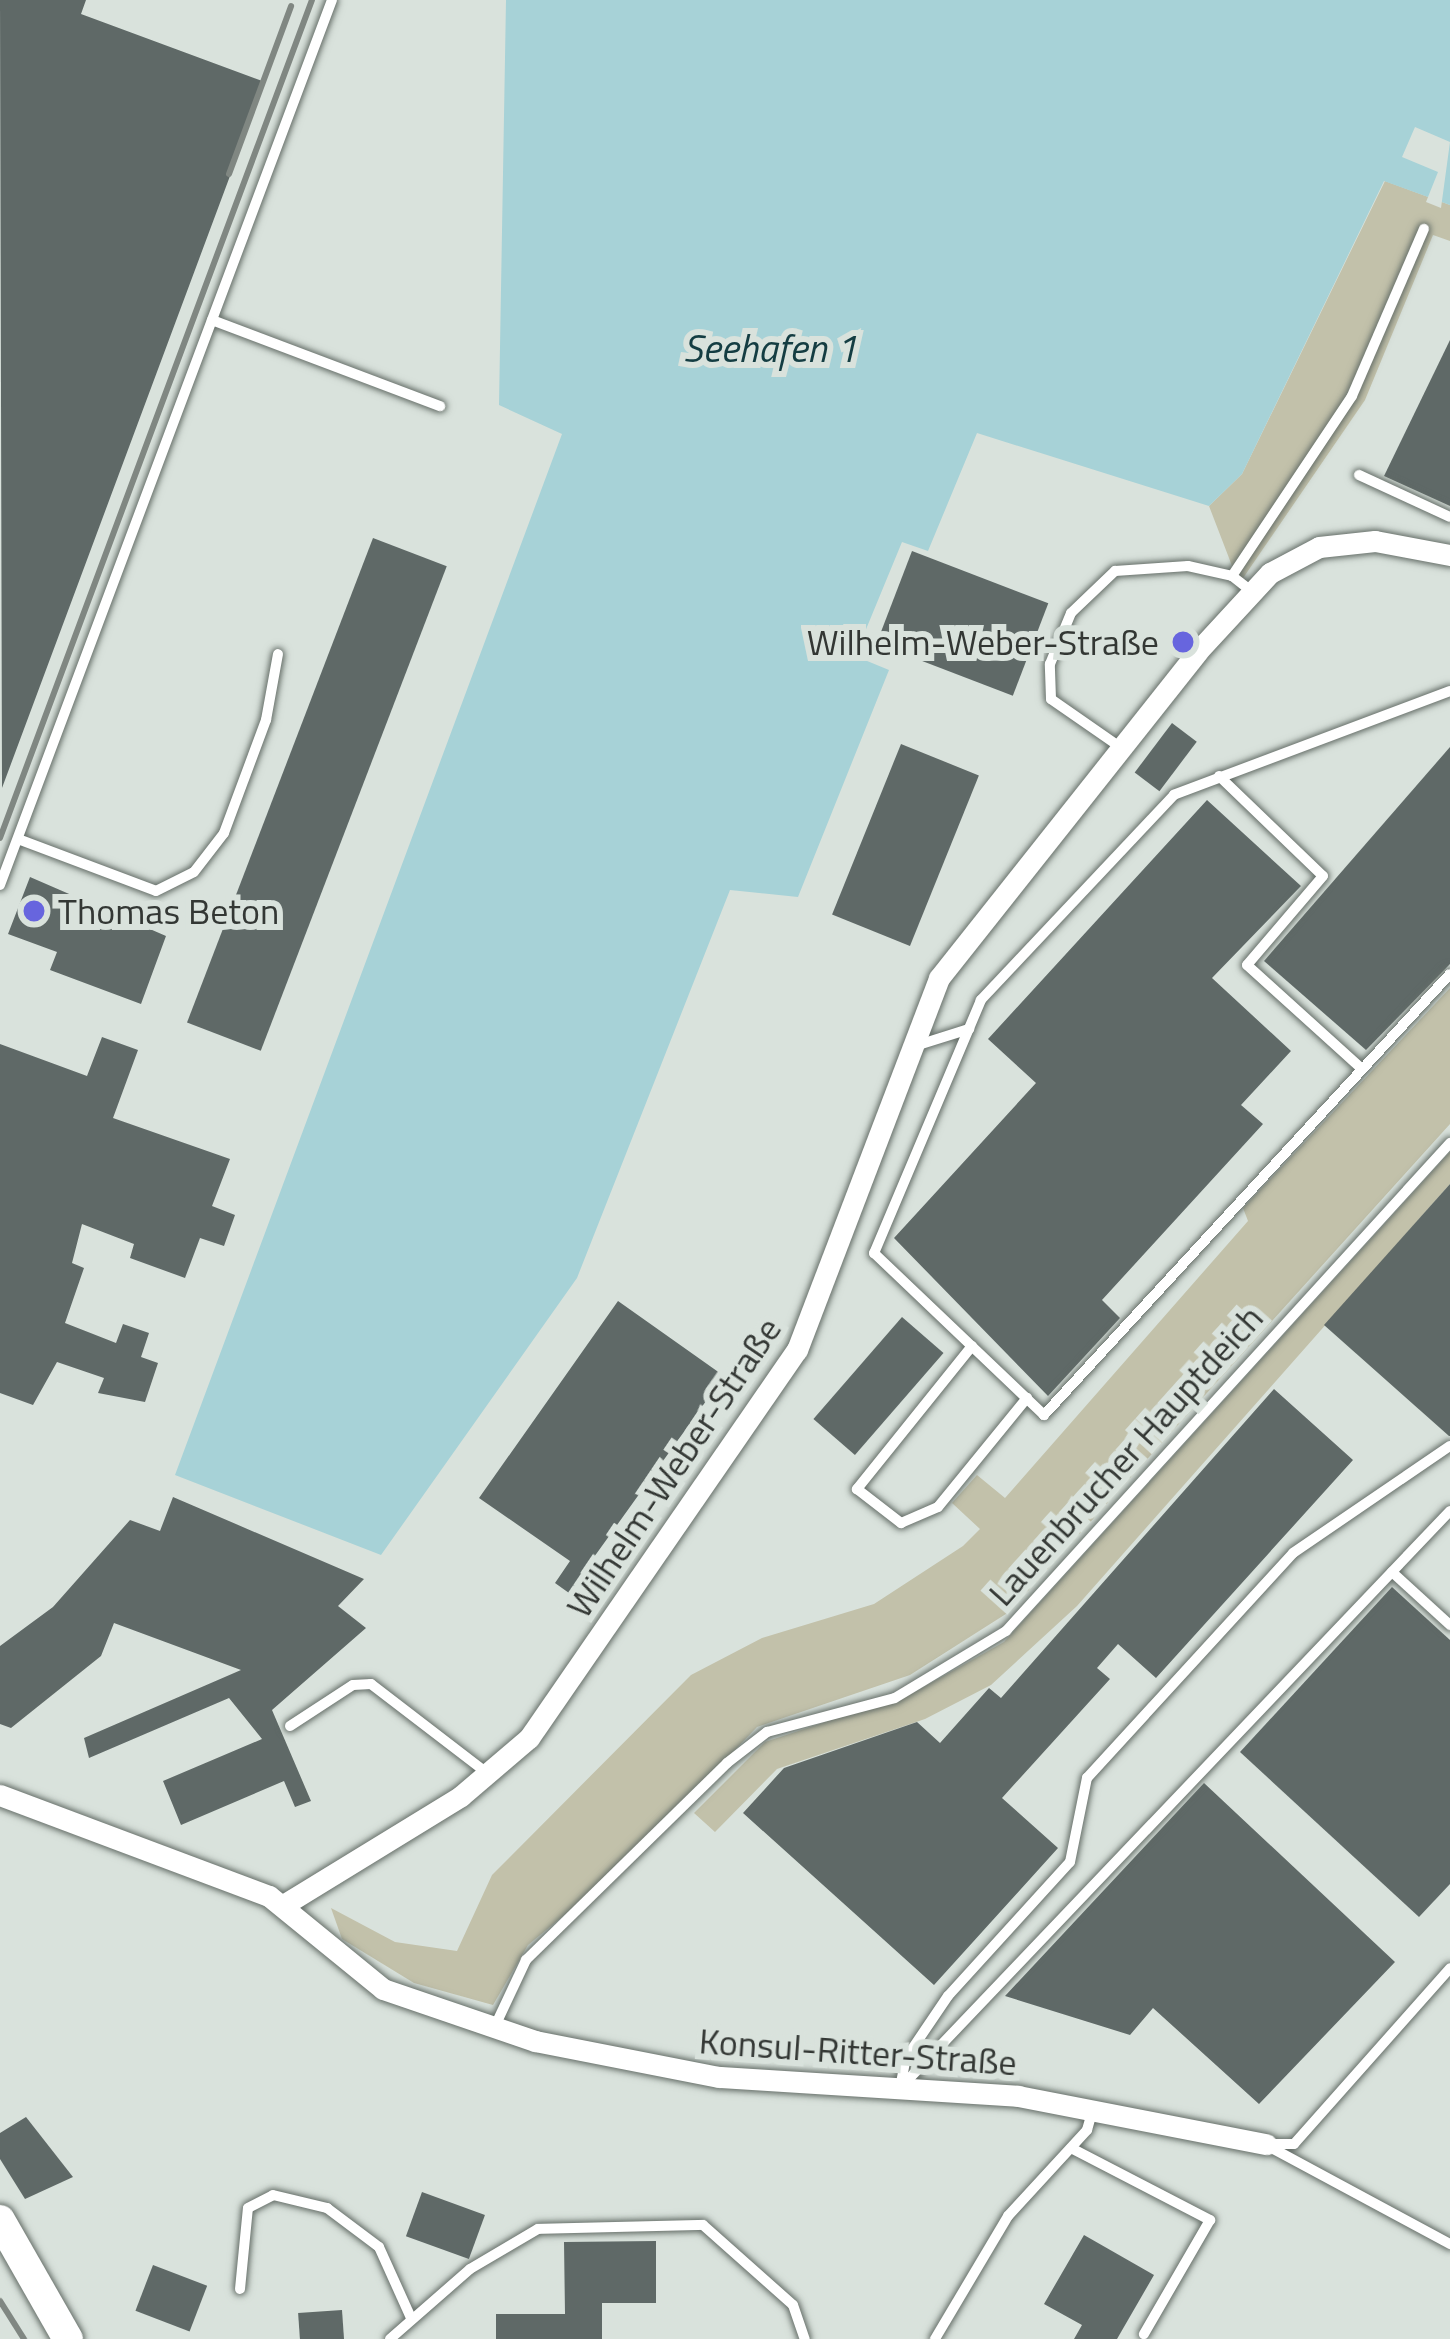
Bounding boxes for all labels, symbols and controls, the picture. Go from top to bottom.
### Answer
water label: Seehafen 1 [683,325,857,371]
place label: Wilhelm-Weber-Straße [807,620,1159,664]
marker: Wilhelm-Weber-Straße [1170,629,1196,655]
place label: Thomas Beton [58,889,279,933]
marker: Thomas Beton [21,898,47,924]
street label: Lauenbrucher Hauptdeich [979,1296,1271,1614]
street label: Wilhelm-Weber-Straße [557,1309,789,1625]
street label: Konsul-Ritter-Straße [698,2018,1018,2084]

